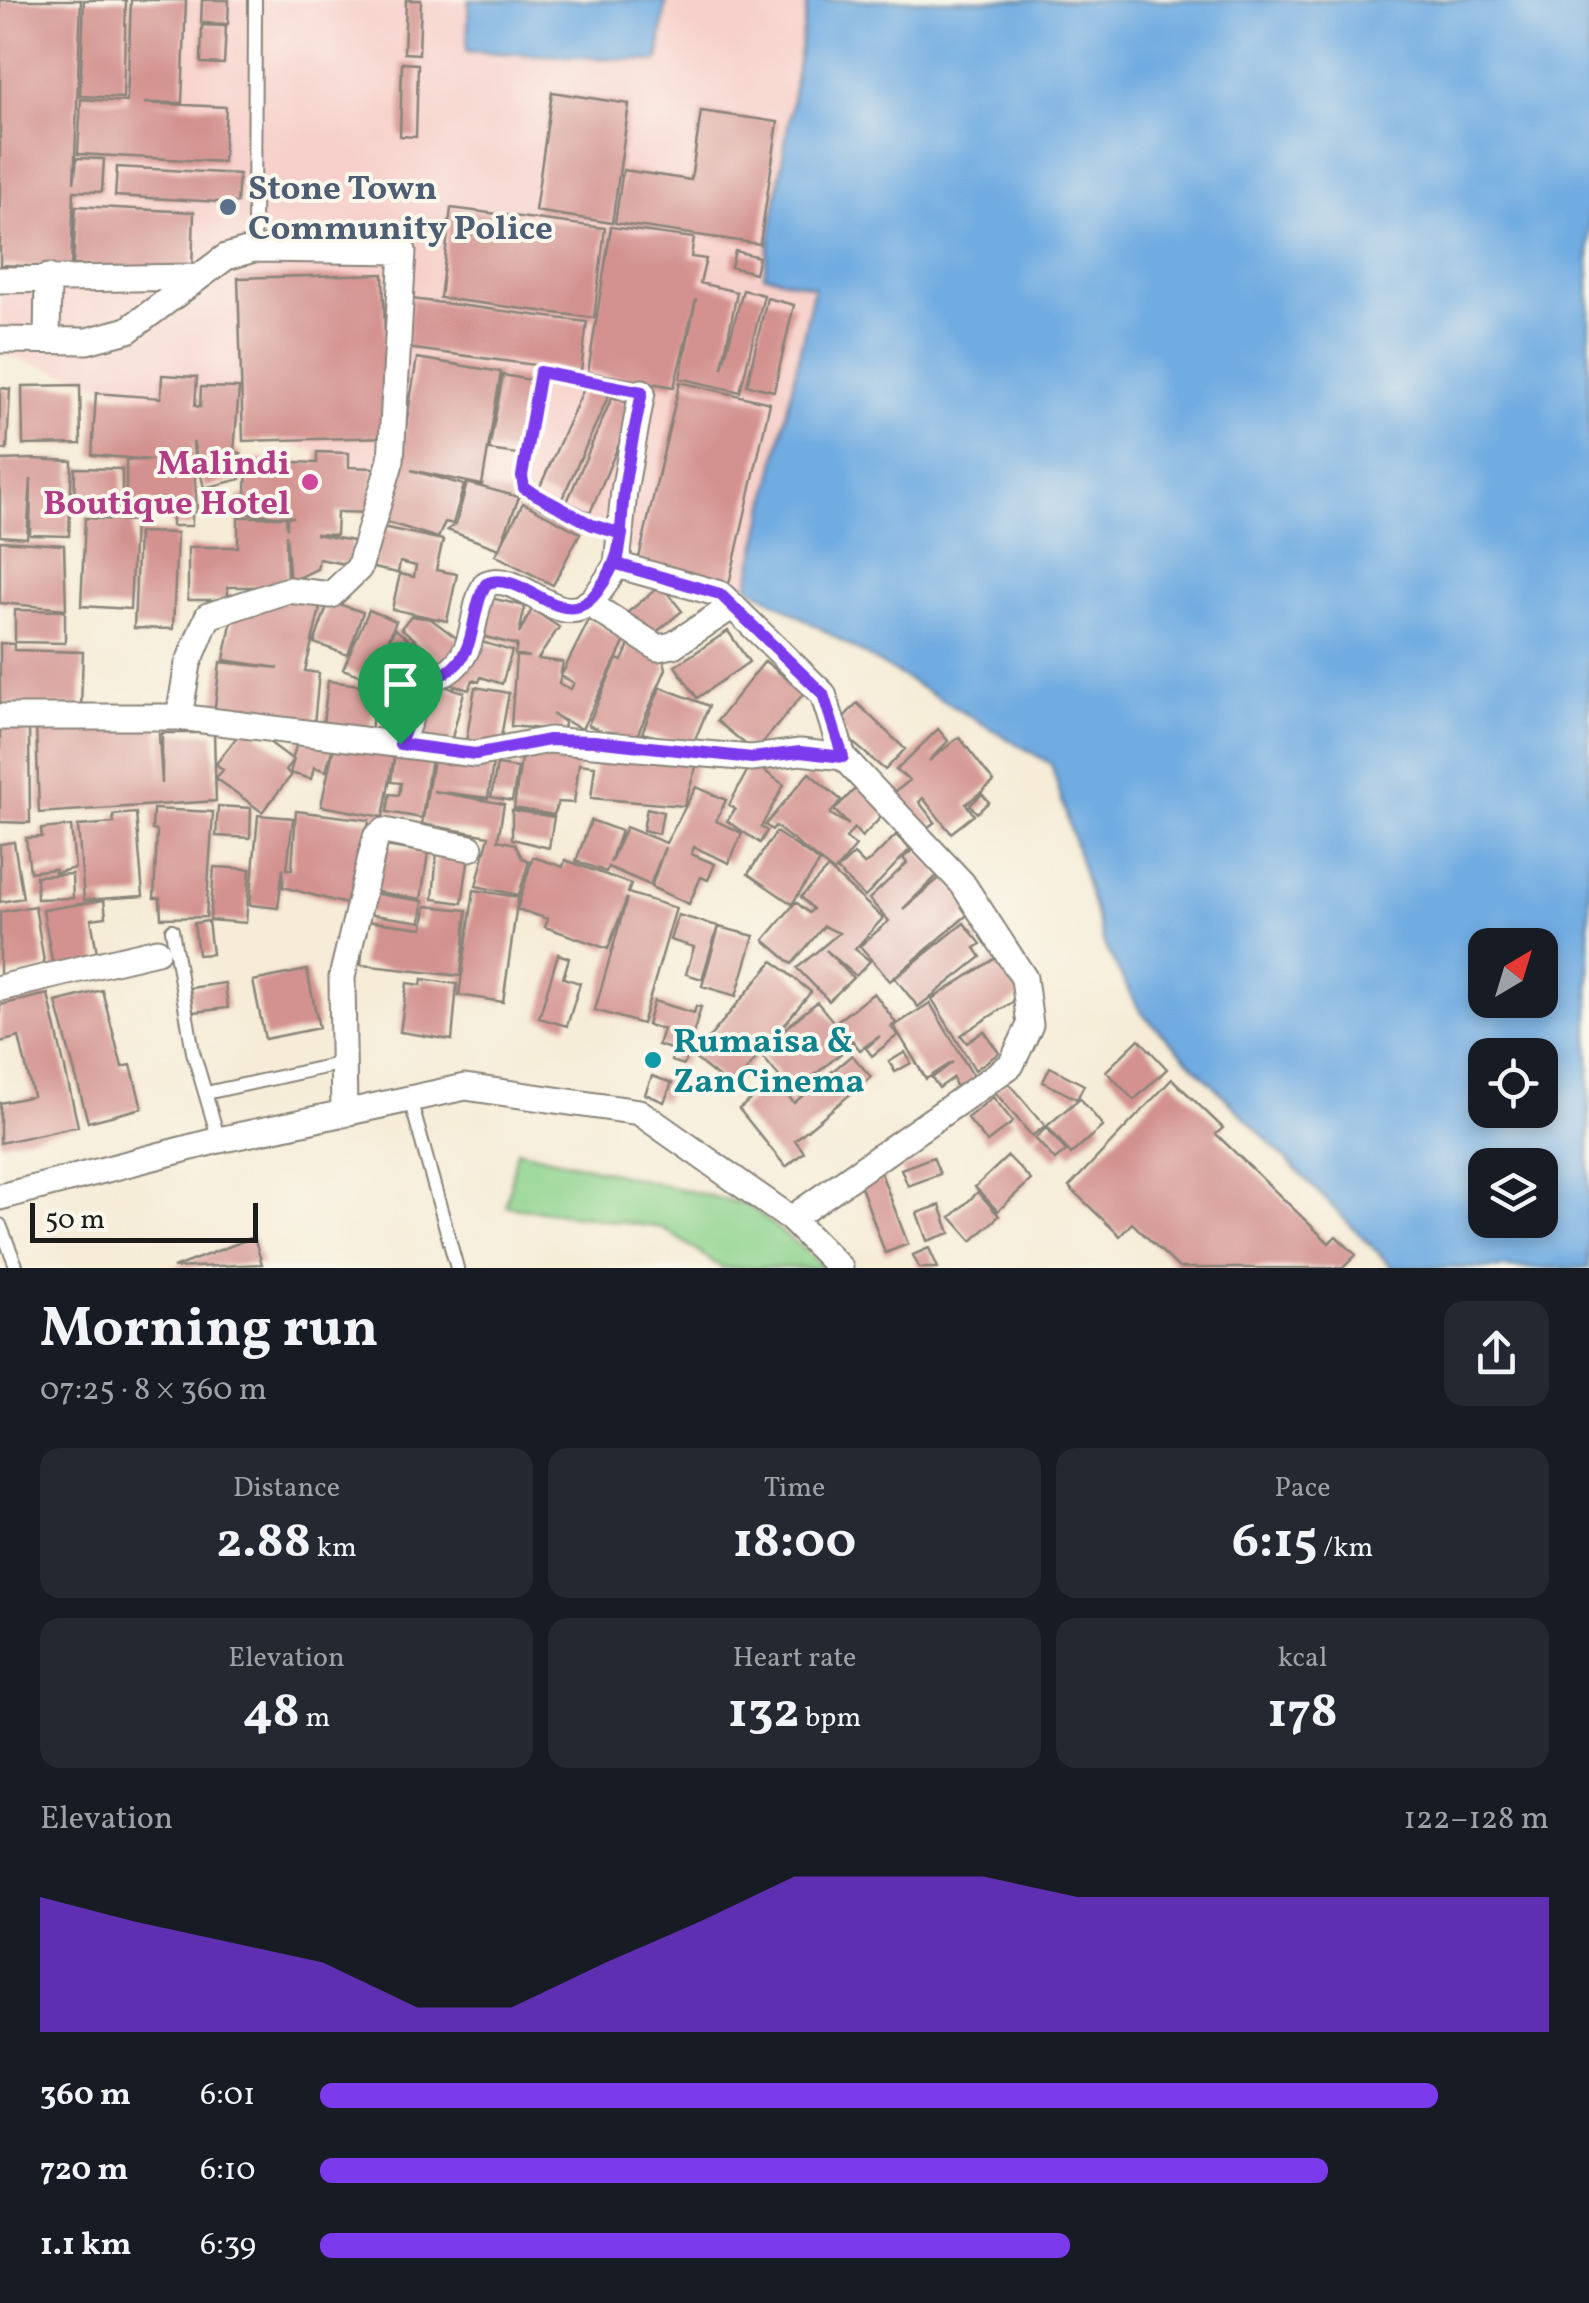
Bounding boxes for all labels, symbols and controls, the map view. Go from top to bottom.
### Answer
place label: Stone Town Community Police [248,166,553,254]
marker: Stone Town Community Police [217,196,239,218]
place label: Malindi Boutique Hotel [43,441,290,529]
marker: Malindi Boutique Hotel [299,471,321,493]
pin [358,642,443,745]
icon: arrive [373,657,428,712]
north arrow [1468,928,1558,1018]
map controls [1468,928,1558,1238]
place label: Rumaisa & ZanCinema [673,1019,865,1107]
button: locate [1468,1038,1558,1128]
marker: Rumaisa & ZanCinema [642,1049,664,1071]
button: layers [1468,1148,1558,1238]
scale bar [30,1198,258,1242]
text: 50 m [45,1201,105,1240]
text: Morning run [40,1293,379,1369]
button: share [1444,1301,1549,1406]
text: 07:25 · 8 × 360 m [40,1369,267,1413]
text: Distance [233,1469,340,1508]
text: Time [764,1469,825,1508]
text: Pace [1274,1469,1331,1508]
text: 2.88 [216,1508,311,1578]
text: 18:00 [733,1508,856,1578]
text: 6:15 [1232,1508,1317,1578]
text: km [311,1529,357,1568]
text: /km [1317,1529,1373,1568]
text: Elevation [228,1639,345,1678]
text: Heart rate [733,1639,856,1678]
text: kcal [1278,1639,1327,1678]
text: 48 [243,1678,300,1748]
text: 132 [728,1678,799,1748]
text: 178 [1267,1678,1338,1748]
text: m [300,1699,330,1738]
text: bpm [799,1699,861,1738]
text: Elevation [40,1798,173,1842]
text: 122–128 m [1404,1798,1549,1842]
text: 360 m [40,2074,131,2118]
text: 6:01 [200,2074,255,2118]
text: 720 m [40,2149,129,2193]
text: 6:10 [200,2149,255,2193]
text: 1.1 km [40,2224,132,2268]
text: 6:39 [200,2224,256,2268]

